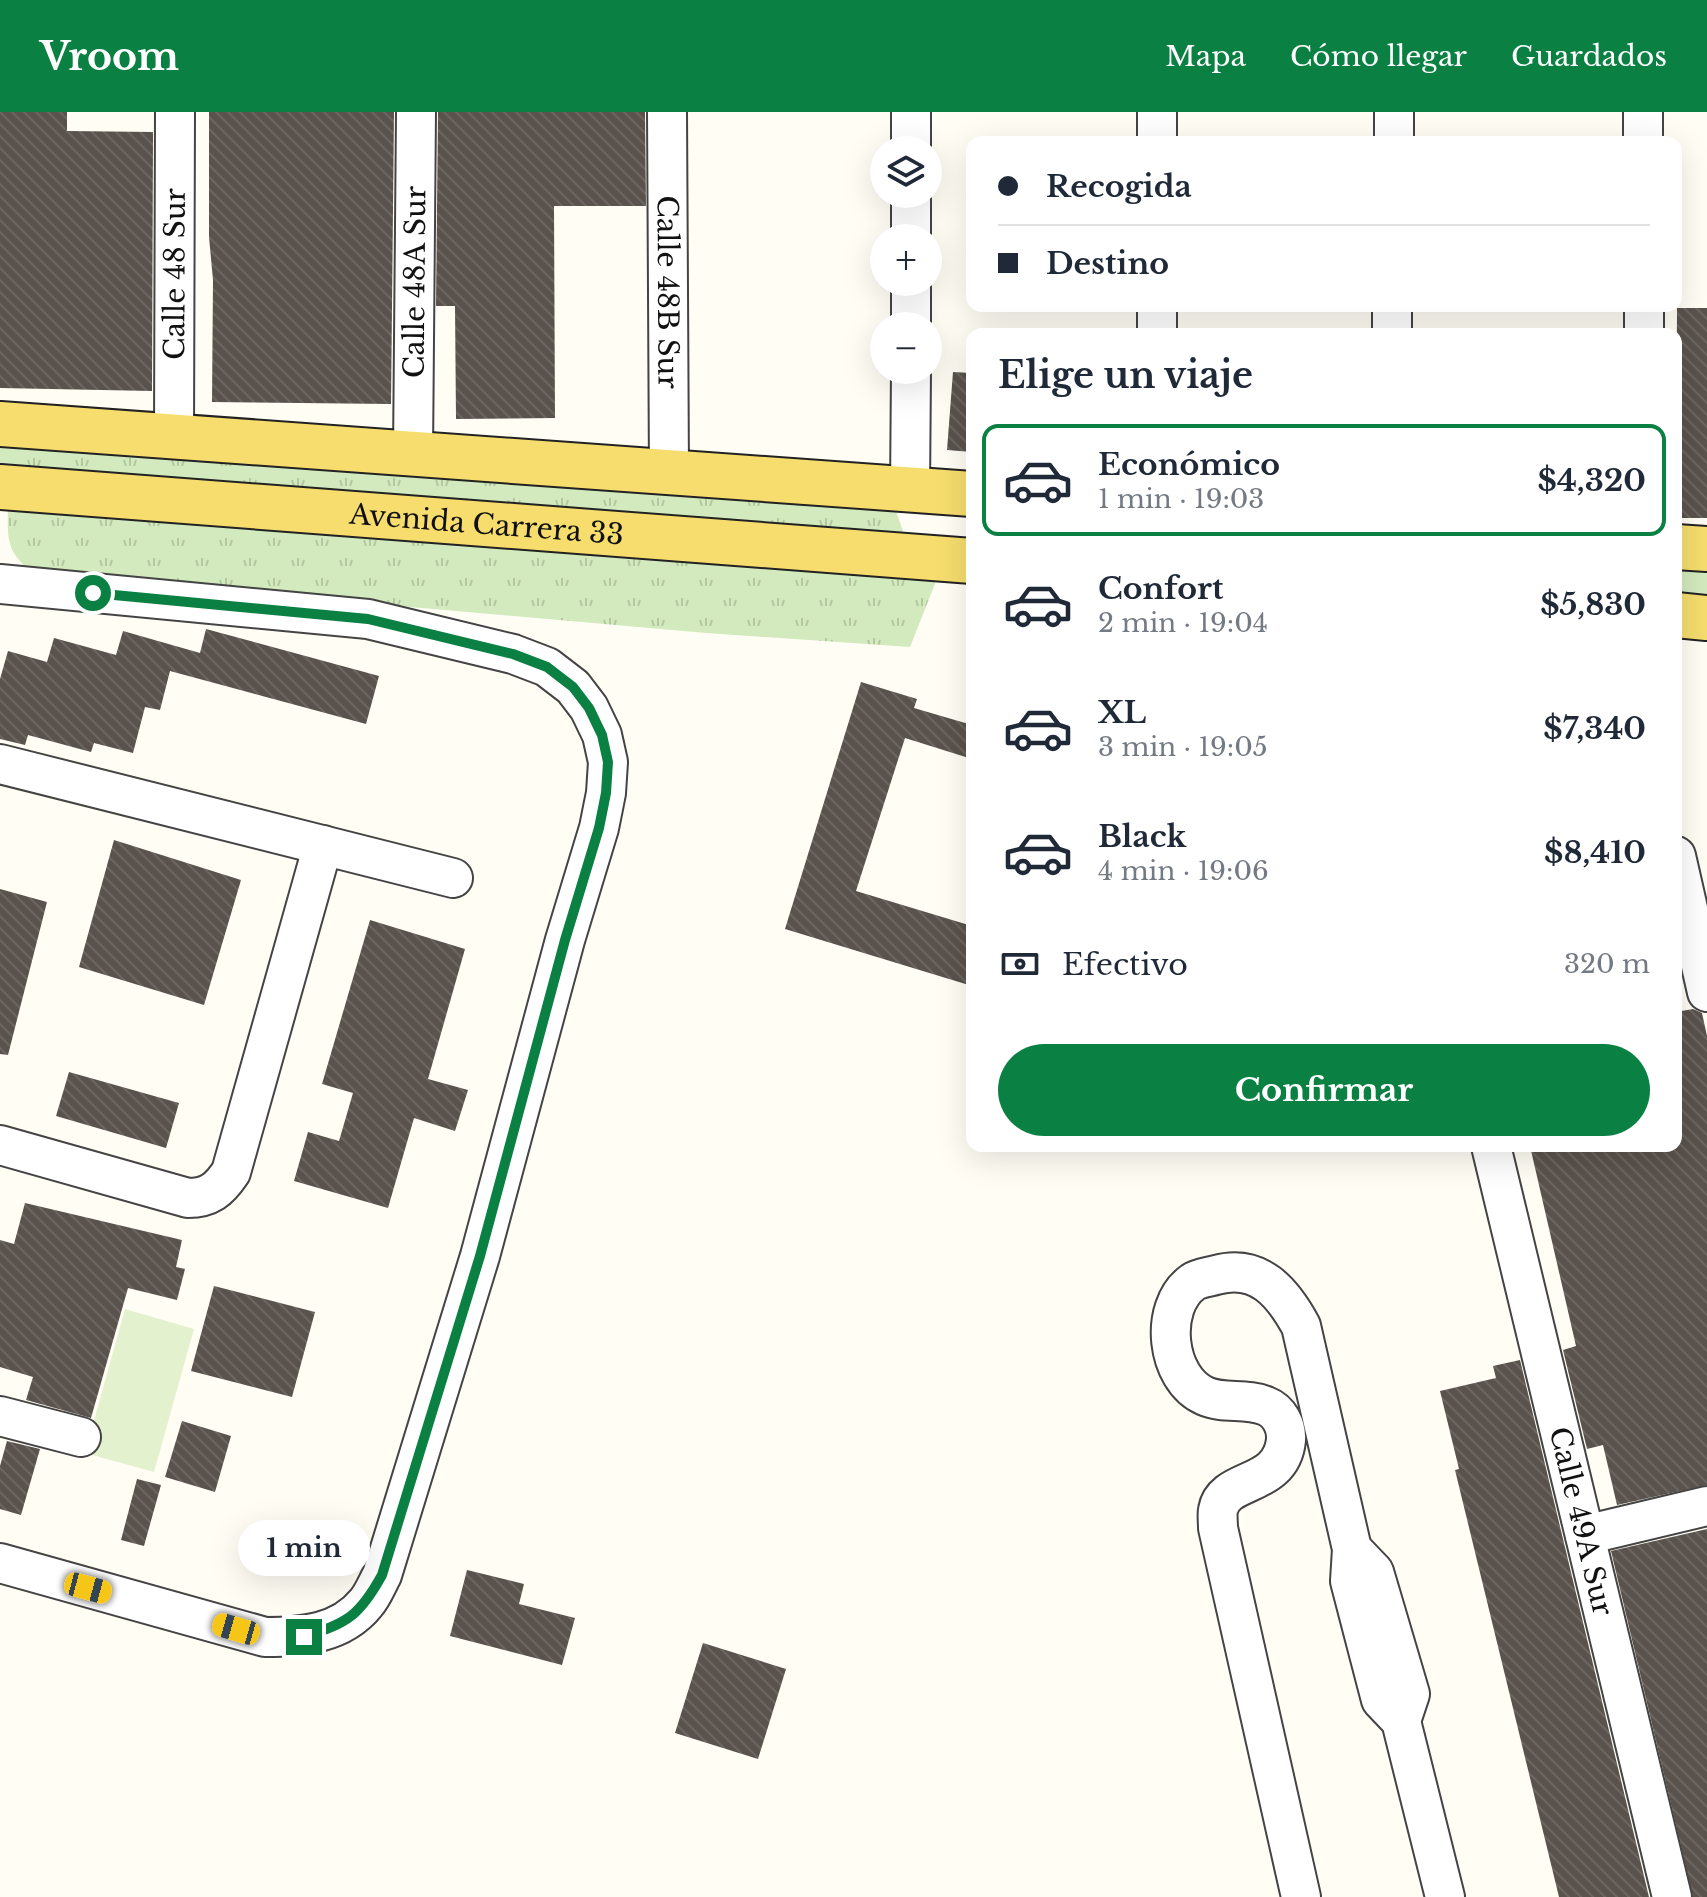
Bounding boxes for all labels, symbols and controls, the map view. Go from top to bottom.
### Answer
text: Vroom [40,33,179,80]
text: Mapa [1165,39,1246,74]
text: Cómo llegar [1290,39,1467,74]
text: Guardados [1511,39,1667,74]
map controls [870,136,942,384]
button: layers [870,136,942,208]
text: Recogida [1046,168,1192,205]
street label: Calle 48A Sur [396,185,433,378]
street label: Calle 48 Sur [157,187,192,360]
street label: Calle 48B Sur [650,195,686,389]
button: + [870,224,942,296]
text: Destino [1046,245,1169,282]
button: − [870,312,942,384]
text: Elige un viaje [998,353,1253,398]
icon: car [1002,444,1074,516]
text: Económico [1098,446,1280,483]
text: $4,320 [1538,462,1646,499]
text: 1 min · 19:03 [1098,483,1264,515]
street label: Avenida Carrera 33 [347,496,625,552]
icon: car [1002,568,1074,640]
text: Confort [1098,570,1223,607]
route start [75,575,111,611]
text: $5,830 [1540,586,1646,623]
text: 2 min · 19:04 [1098,607,1268,639]
icon: car [1002,692,1074,764]
text: XL [1098,694,1146,731]
text: $7,340 [1543,710,1646,747]
text: 3 min · 19:05 [1098,731,1268,763]
icon: car [1002,816,1074,888]
text: Black [1098,818,1186,855]
text: $8,410 [1544,834,1646,871]
text: 4 min · 19:06 [1098,855,1269,887]
icon: cash [998,942,1042,986]
text: Efectivo [1062,946,1188,983]
text: 320 m [1564,948,1650,980]
button: Confirmar [998,1044,1650,1136]
street label: Calle 49A Sur [1542,1423,1621,1620]
callout: 1 min [238,1521,370,1577]
text: 1 min [266,1532,342,1564]
car [62,1570,114,1606]
car [210,1611,262,1647]
route end [286,1619,322,1655]

